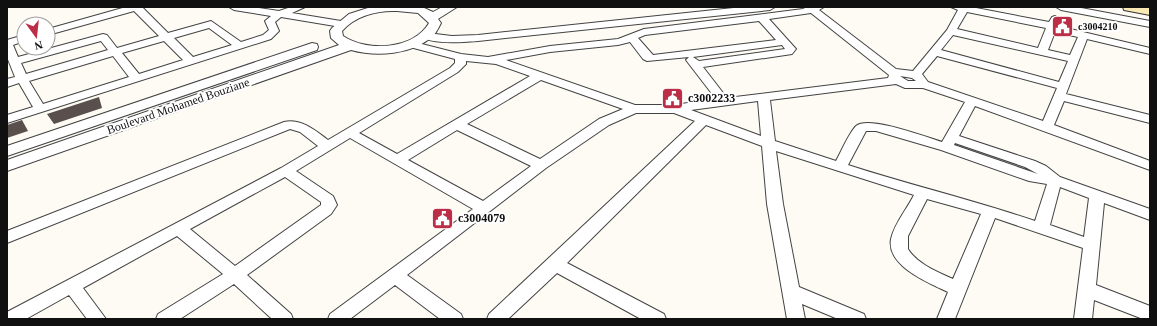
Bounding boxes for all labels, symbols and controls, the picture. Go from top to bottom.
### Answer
public building icon: c3004210 [1050,13,1076,39]
north arrow [16,16,56,56]
place label: c3004210 [1078,21,1117,32]
text: N [33,39,44,52]
street label: Boulevard Mohamed Bouziane [105,75,251,137]
public building icon: c3002233 [659,85,685,111]
place label: c3002233 [688,91,735,105]
public building icon: c3004079 [429,205,455,231]
place label: c3004079 [458,211,505,225]

